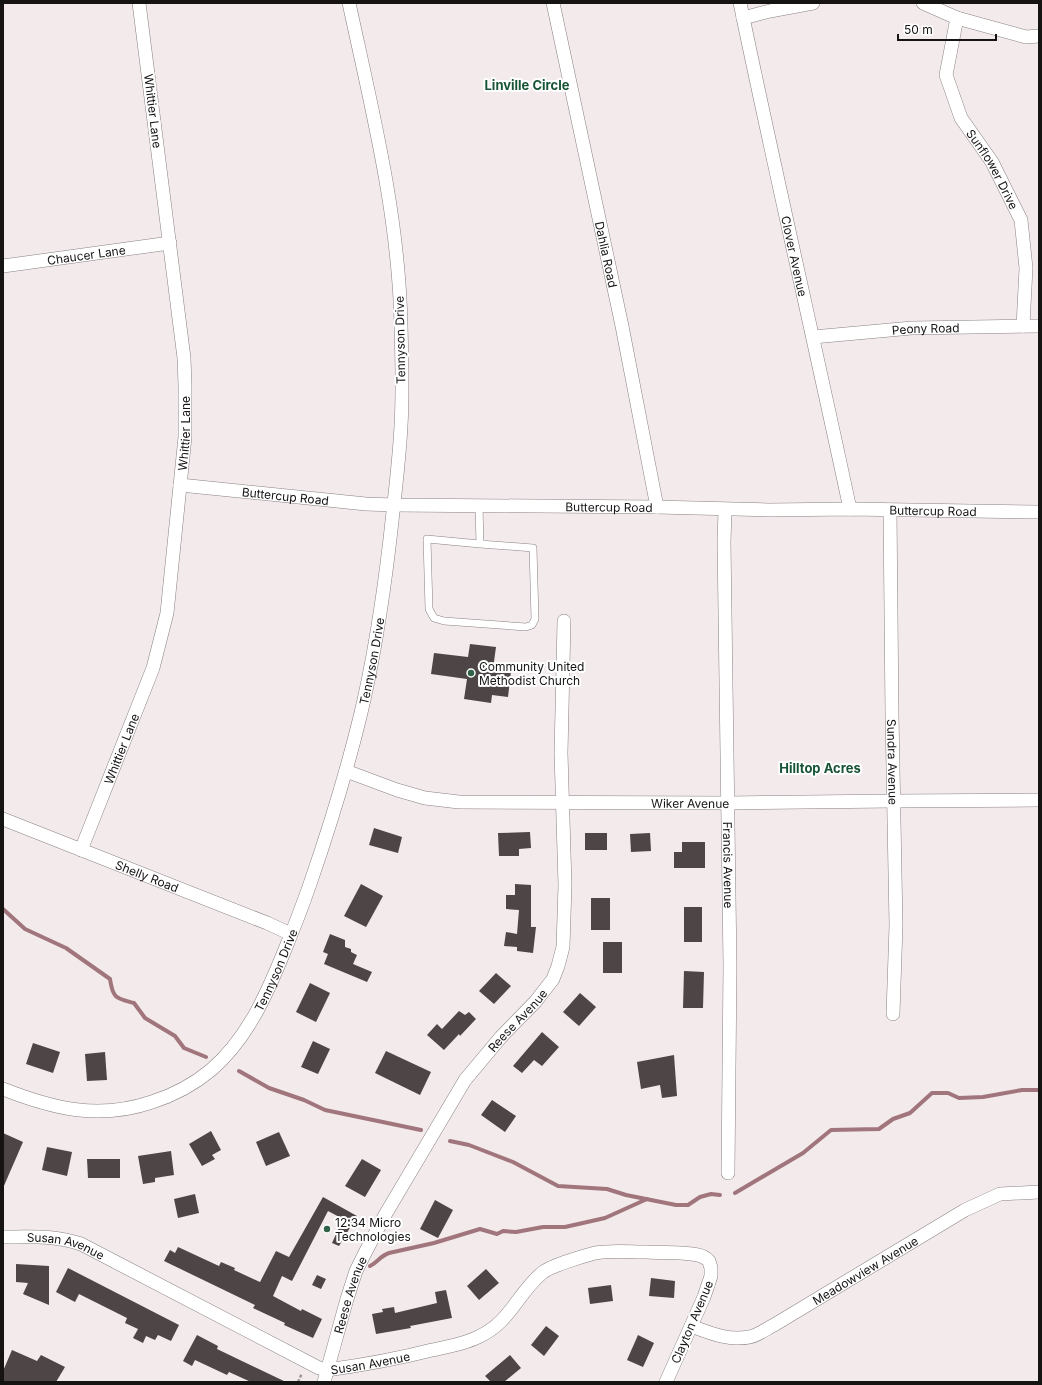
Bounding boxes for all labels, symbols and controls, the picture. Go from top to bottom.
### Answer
scale bar [898,16,996,42]
text: 50 m [904,22,933,37]
street label: Whittier Lane [141,73,165,149]
district label: Linville Circle [485,77,570,93]
street label: Sunflower Drive [964,126,1022,212]
street label: Clover Avenue [778,214,811,298]
street label: Dahlia Road [592,220,621,289]
street label: Chaucer Lane [46,242,126,267]
street label: Tennyson Drive [392,296,408,384]
street label: Peony Road [891,320,960,337]
street label: Whittier Lane [174,396,193,471]
street label: Buttercup Road [241,484,330,508]
street label: Buttercup Road [565,499,653,514]
street label: Buttercup Road [889,502,977,519]
street label: Tennyson Drive [356,616,387,706]
place label: Community United Methodist Church [479,659,584,688]
marker: Community United Methodist Church [466,668,476,678]
street label: Whittier Lane [100,711,142,786]
street label: Sundra Avenue [885,719,901,805]
district label: Hilltop Acres [779,760,861,776]
street label: Wiker Avenue [651,795,729,811]
street label: Francis Avenue [720,821,737,908]
street label: Shelly Road [113,857,181,895]
street label: Tennyson Drive [251,927,300,1014]
street label: Reese Avenue [484,986,550,1055]
place label: 12:34 Micro Technologies [335,1215,411,1244]
marker: 12:34 Micro Technologies [322,1224,332,1234]
street label: Susan Avenue [27,1229,107,1262]
street label: Meadowview Avenue [809,1233,921,1308]
street label: Reese Avenue [330,1254,370,1335]
street label: Clayton Avenue [668,1278,716,1366]
street label: Susan Avenue [329,1348,411,1377]

